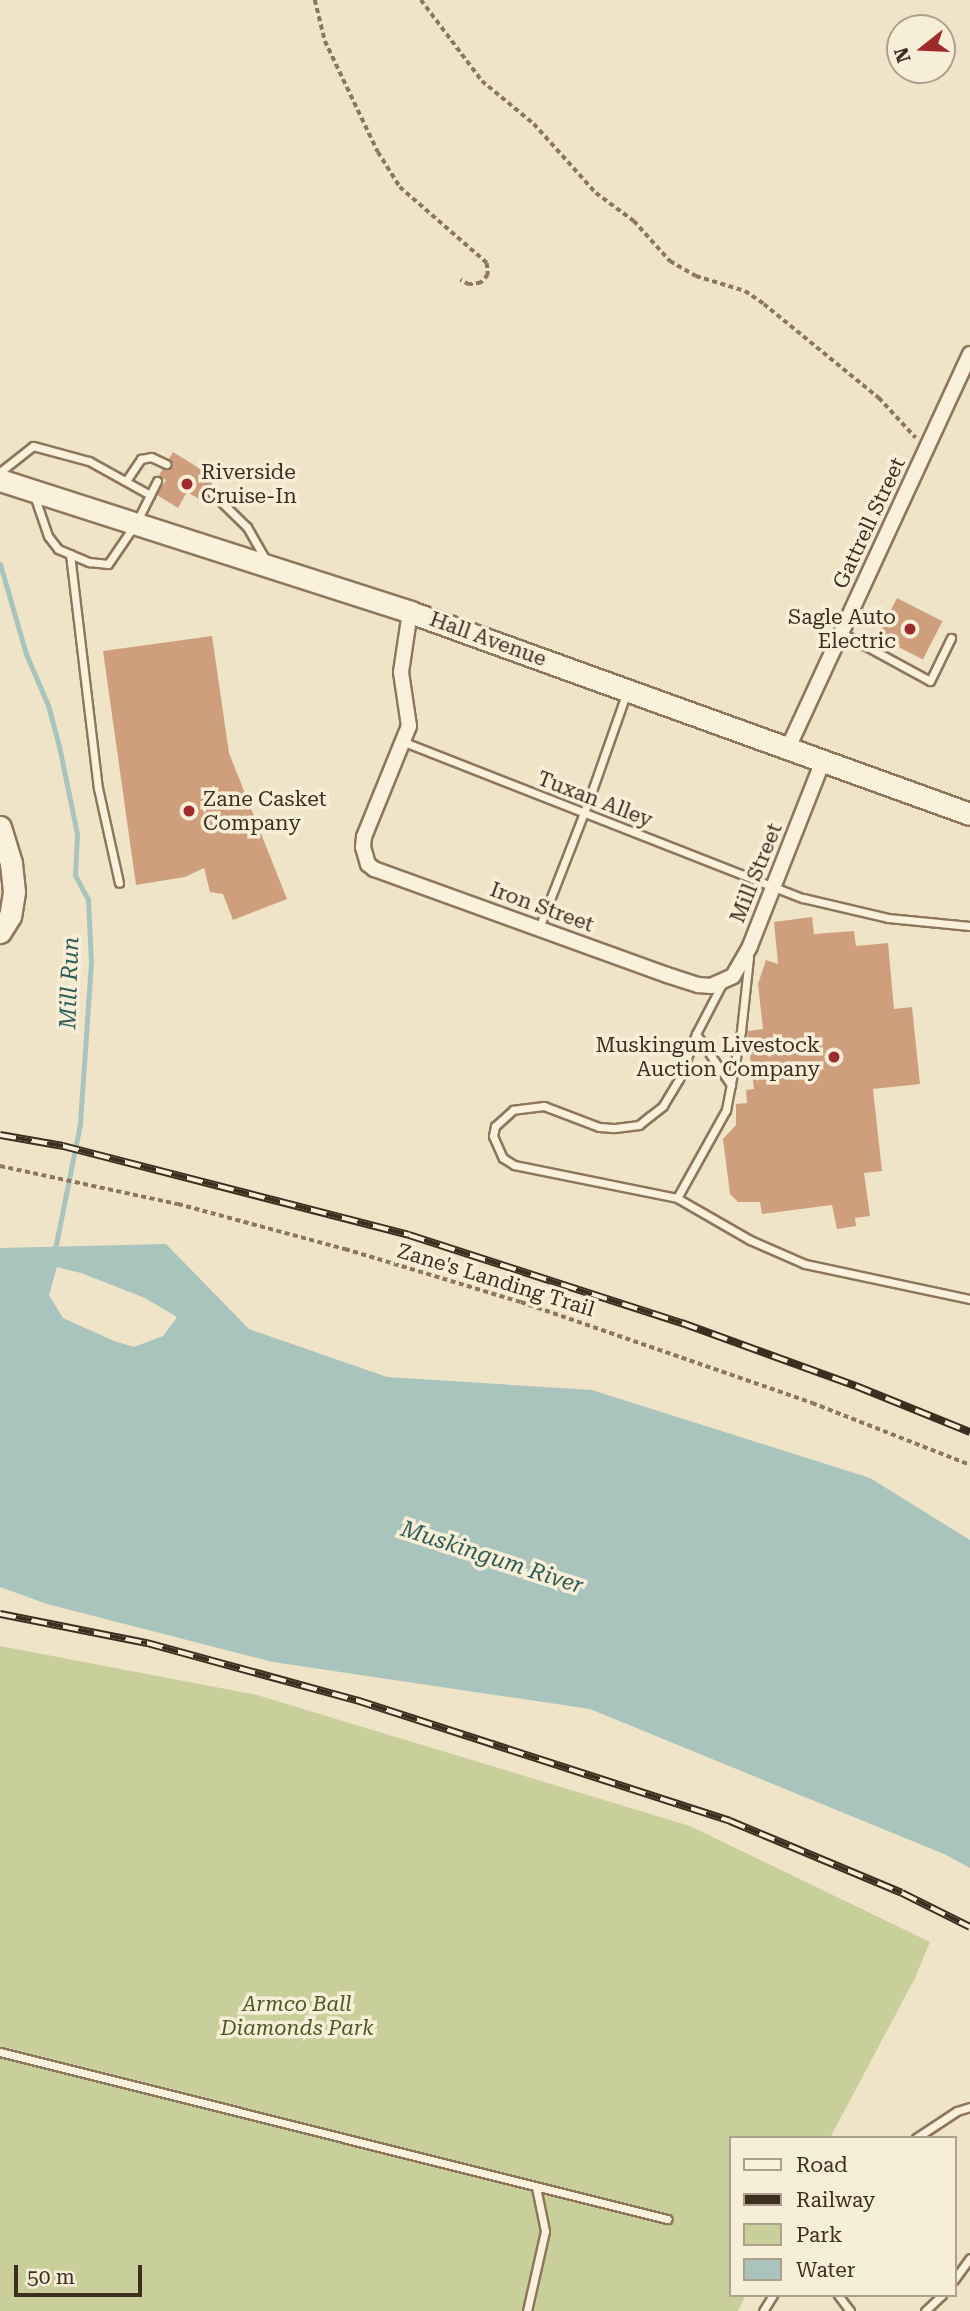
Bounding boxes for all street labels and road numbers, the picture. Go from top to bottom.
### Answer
street label: Gattrell Street [828,453,910,593]
street label: Hall Avenue [426,606,550,672]
street label: Tuxan Alley [534,766,656,832]
street label: Mill Street [725,819,787,927]
street label: Iron Street [487,877,597,937]
street label: Zane's Landing Trail [394,1238,598,1322]

